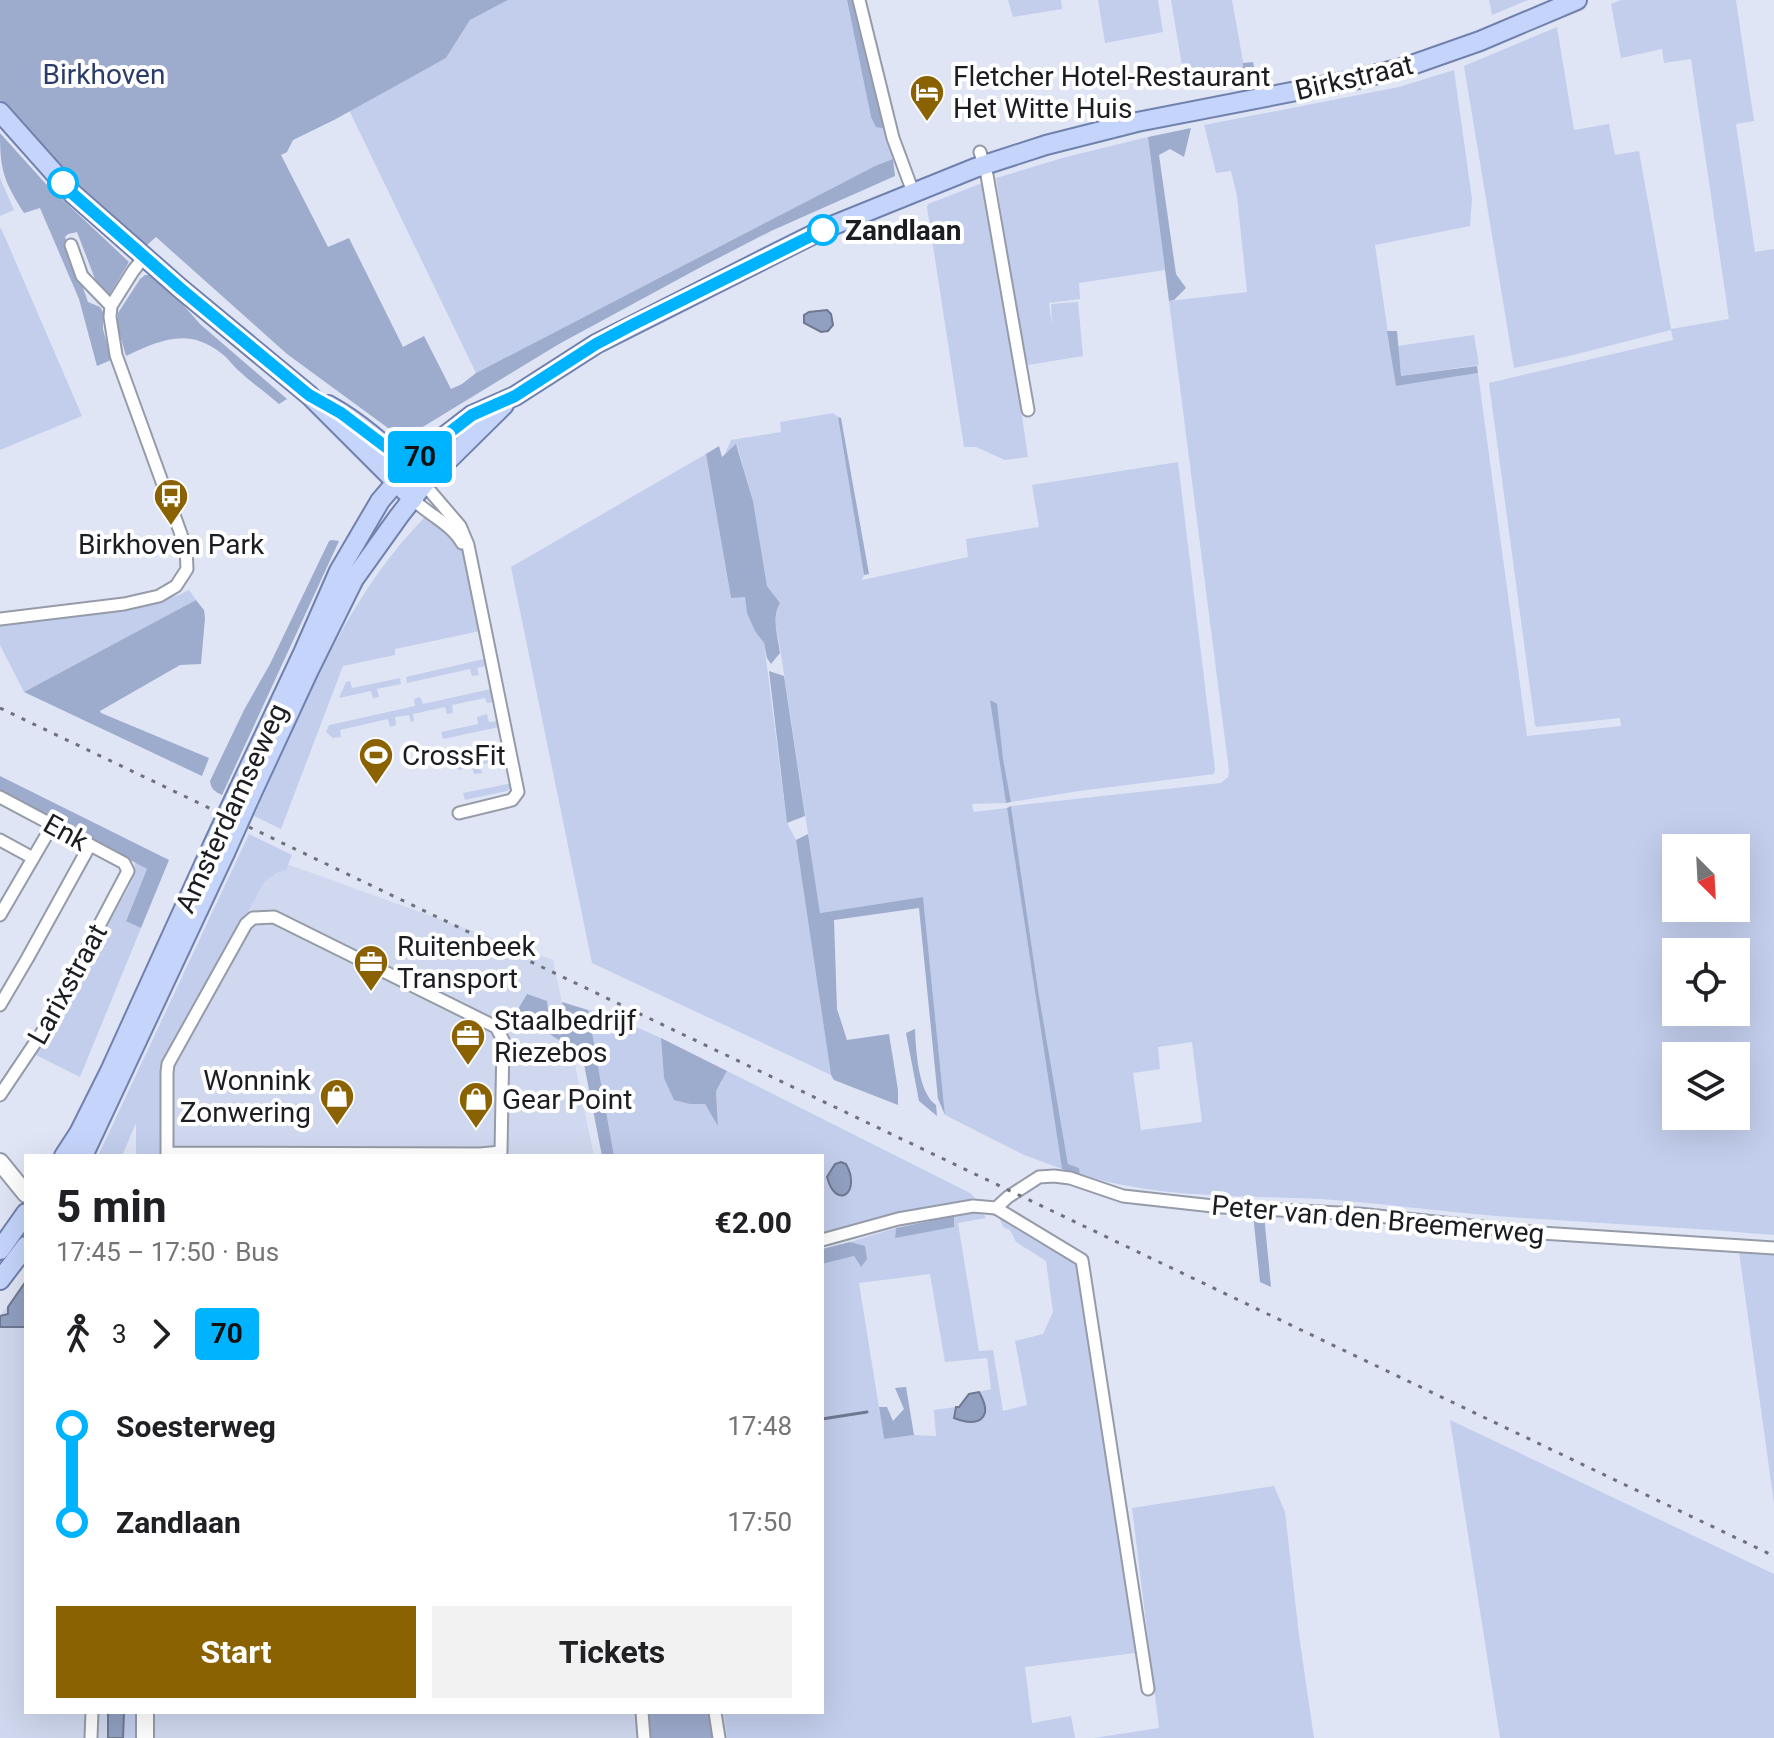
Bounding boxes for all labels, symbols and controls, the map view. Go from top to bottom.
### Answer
street label: Birkstraat [1292,48,1416,107]
park label: Birkhoven [43,58,165,91]
place label: Fletcher Hotel-Restaurant Het Witte Huis [953,60,1270,125]
hotel icon: Fletcher Hotel-Restaurant Het Witte Huis [908,73,946,123]
unlabelled marker [48,168,78,198]
place label: Zandlaan [845,214,962,247]
marker: Zandlaan [808,215,838,245]
line badge: 70 [384,431,456,483]
text: 70 [404,440,436,473]
bus stop icon: Birkhoven Park [152,477,190,527]
place label: Birkhoven Park [78,528,265,561]
street label: Amsterdamseweg [169,698,294,918]
sports icon: CrossFit [357,736,395,786]
place label: CrossFit [402,739,506,772]
street label: Enk [38,807,94,858]
north arrow [1662,834,1750,922]
map controls [1662,834,1750,1130]
street label: Larixstraat [21,918,114,1050]
place label: Ruitenbeek Transport [397,930,536,995]
button: locate [1662,938,1750,1026]
office icon: Ruitenbeek Transport [352,943,390,993]
place label: Staalbedrijf Riezebos [494,1004,636,1069]
office icon: Staalbedrijf Riezebos [449,1017,487,1067]
button: layers [1662,1042,1750,1130]
place label: Wonnink Zonwering [180,1064,312,1129]
shop icon: Wonnink Zonwering [318,1077,356,1127]
shop icon: Gear Point [457,1080,495,1130]
place label: Gear Point [502,1083,632,1116]
text: 5 min [56,1181,167,1233]
street label: Peter van den Breemerweg [1210,1189,1546,1250]
text: €2.00 [714,1205,792,1240]
text: 17:45 – 17:50 · Bus [56,1237,279,1267]
icon: walk [56,1312,100,1356]
icon: forward [139,1312,183,1356]
text: 70 [211,1317,243,1350]
text: 3 [112,1319,127,1349]
text: Soesterweg [116,1409,276,1444]
text: 17:48 [727,1411,792,1441]
text: Zandlaan [116,1505,241,1540]
text: 17:50 [727,1507,792,1537]
button: Start [56,1606,416,1698]
button: Tickets [432,1606,792,1698]

